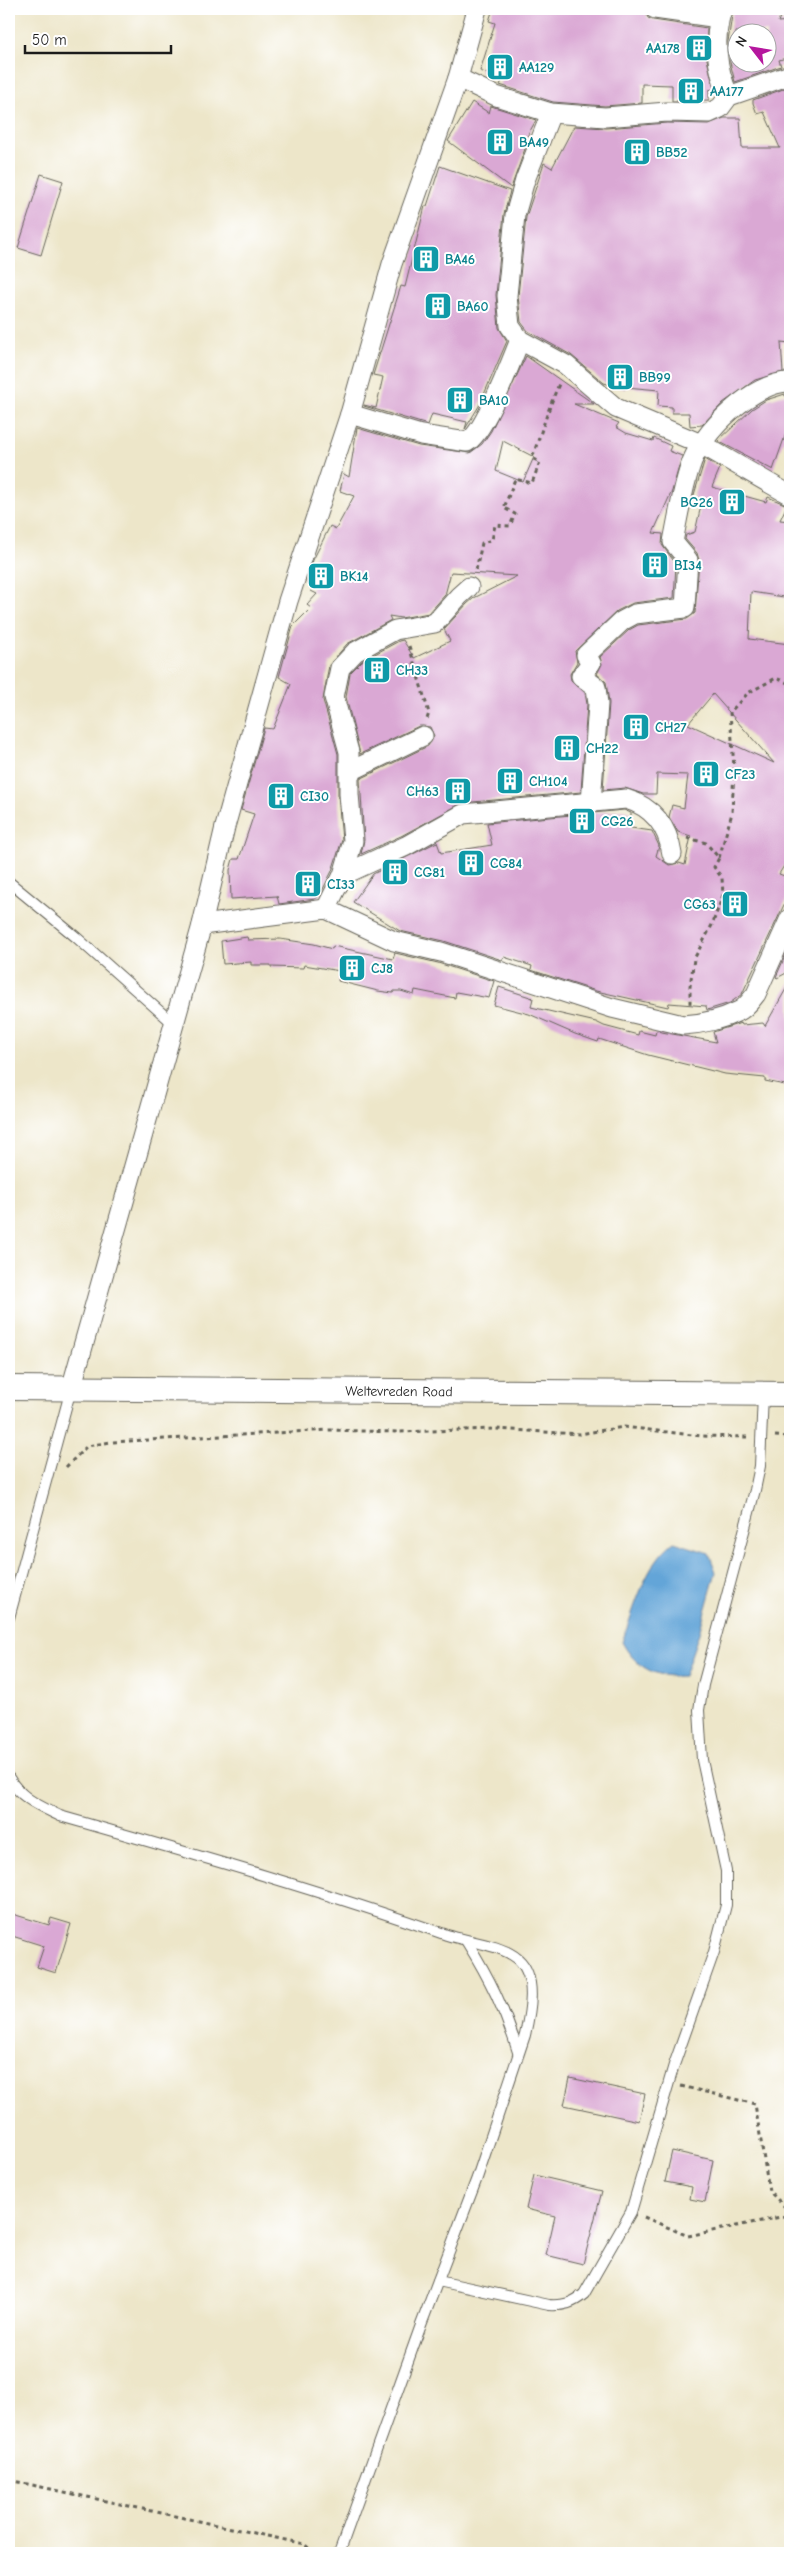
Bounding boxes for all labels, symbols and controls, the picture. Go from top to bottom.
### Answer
scale bar [25,22,171,54]
north arrow [726,22,776,72]
text: 50 m [32,31,67,49]
building icon: AA178 [684,33,714,63]
text: N [732,33,751,50]
place label: AA178 [646,40,680,57]
building icon: AA129 [485,52,515,82]
place label: AA129 [519,59,554,76]
building icon: AA177 [676,76,706,106]
place label: AA177 [710,83,744,100]
building icon: BA49 [485,127,515,157]
place label: BA49 [519,134,549,151]
building icon: BB52 [622,137,652,167]
place label: BB52 [656,144,688,161]
building icon: BA46 [411,244,441,274]
place label: BA46 [445,251,475,268]
building icon: BA60 [423,291,453,321]
place label: BA60 [457,298,489,315]
building icon: BB99 [605,362,635,392]
place label: BB99 [639,369,671,386]
building icon: BA10 [445,385,475,415]
place label: BA10 [479,392,509,409]
building icon: BG26 [717,487,747,517]
place label: BG26 [680,494,713,511]
building icon: BI34 [640,550,670,580]
place label: BI34 [674,557,702,574]
building icon: BK14 [306,561,336,591]
place label: BK14 [340,568,369,585]
building icon: CH33 [362,655,392,685]
place label: CH33 [396,662,428,679]
building icon: CH27 [621,712,651,742]
place label: CH27 [655,719,687,736]
building icon: CH22 [552,733,582,763]
place label: CH22 [586,740,618,757]
building icon: CF23 [691,759,721,789]
building icon: CH104 [495,766,525,796]
place label: CF23 [725,766,756,783]
place label: CH104 [529,773,568,790]
building icon: CH63 [443,776,473,806]
building icon: CI30 [266,781,296,811]
place label: CH63 [406,783,439,800]
place label: CI30 [300,788,329,805]
building icon: CG26 [567,806,597,836]
place label: CG26 [601,813,634,830]
building icon: CG84 [456,848,486,878]
place label: CG84 [490,855,522,872]
building icon: CG81 [380,857,410,887]
place label: CG81 [414,864,445,881]
building icon: CI33 [293,869,323,899]
place label: CI33 [327,876,355,893]
building icon: CG63 [720,889,750,919]
place label: CG63 [683,896,716,913]
building icon: CJ8 [337,953,367,983]
place label: CJ8 [371,960,393,977]
street label: Weltevreden Road [345,1382,453,1400]

